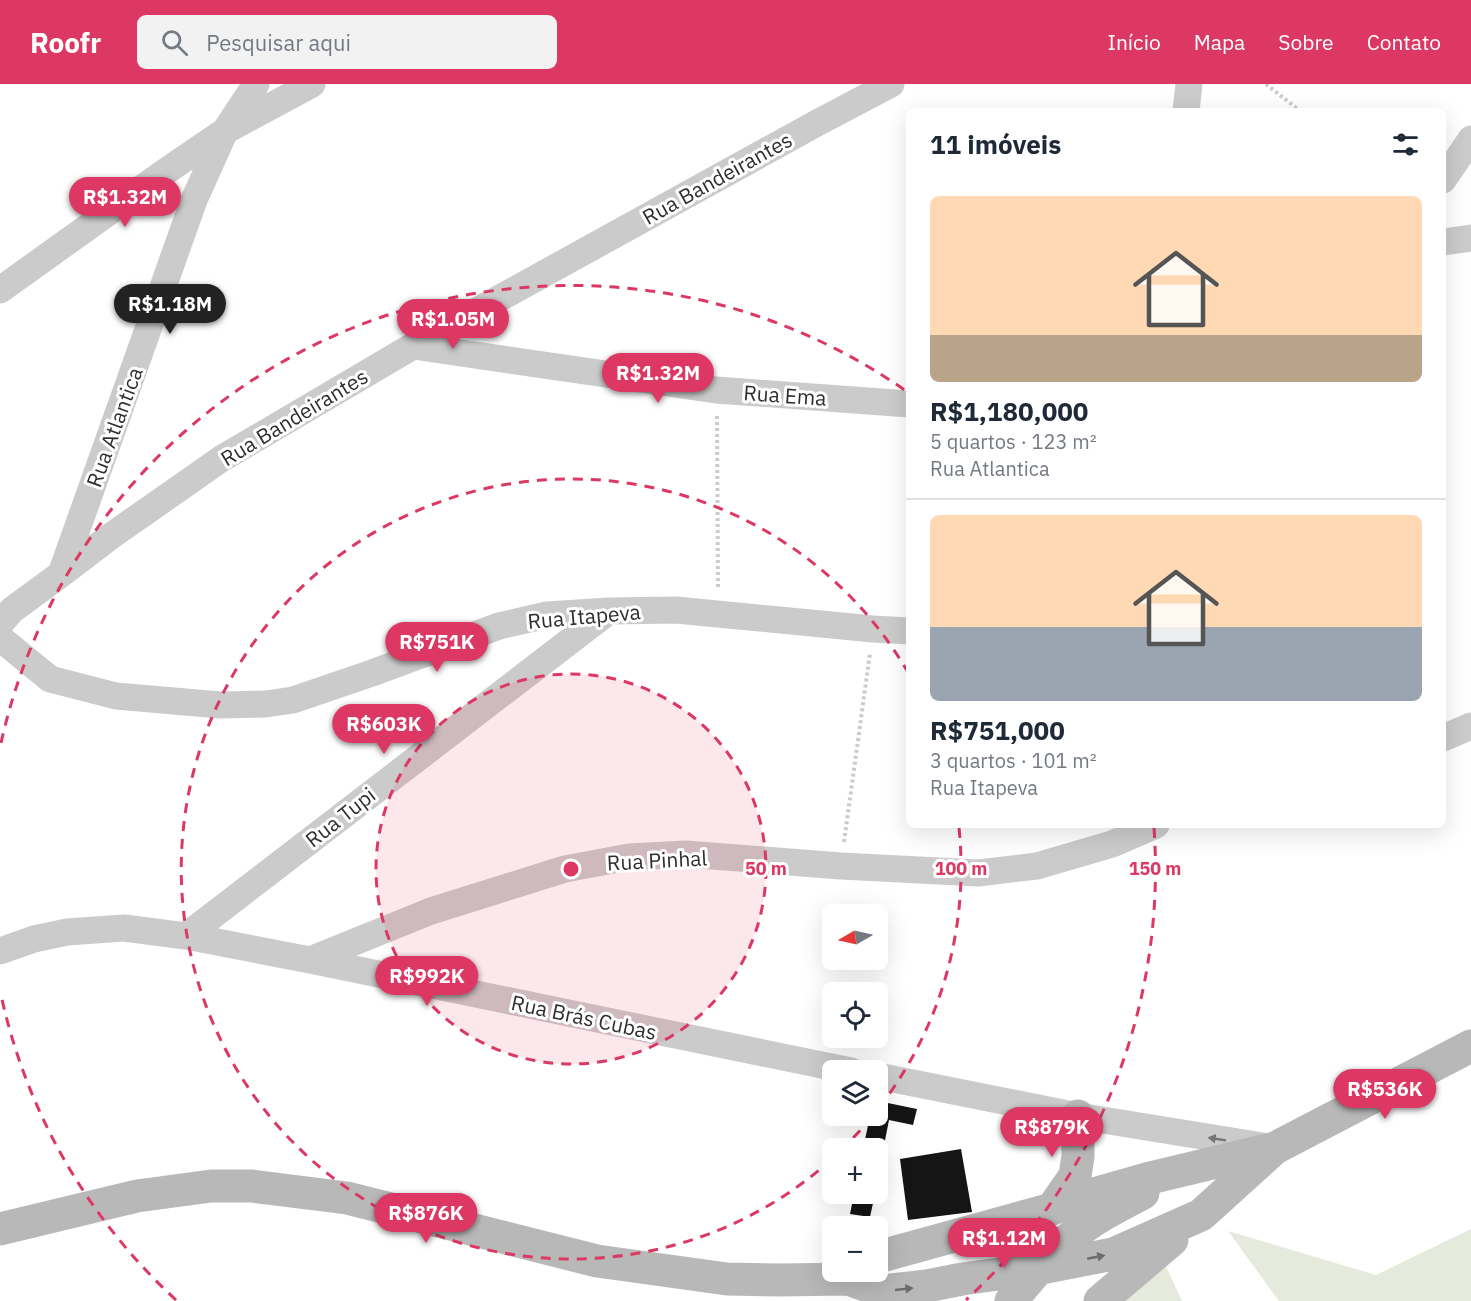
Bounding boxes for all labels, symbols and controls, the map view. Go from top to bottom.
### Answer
search box [137,15,557,69]
text: Roofr [30,24,101,61]
icon: search [158,26,191,59]
text: Pesquisar aqui [206,28,351,57]
text: Início [1108,28,1161,56]
text: Mapa [1194,28,1245,56]
text: Sobre [1278,28,1334,56]
text: Contato [1367,28,1441,56]
street label: Rua Bandeirantes [637,125,797,231]
text: 11 imóveis [930,127,1061,161]
icon: filters [1389,128,1422,161]
pin: R$1.32M [70,177,180,228]
text: R$1.32M [83,183,167,210]
icon: home [1122,235,1230,343]
pin: R$1.18M [115,284,225,335]
text: R$1.18M [128,290,212,317]
pin: R$1.05M [398,299,508,350]
text: R$1.05M [411,305,495,332]
pin: R$1.32M [603,353,713,404]
text: R$1.32M [616,359,700,386]
street label: Rua Bandeirantes [215,362,373,472]
street label: Rua Atlantica [79,363,149,491]
street label: Rua Ema [742,378,828,412]
text: R$1,180,000 [930,394,1088,428]
text: 5 quartos · 123 m² [930,428,1097,455]
text: Rua Atlantica [930,455,1050,482]
icon: home [1122,554,1230,662]
street label: Rua Itapeva [526,597,642,635]
pin: R$751K [388,622,486,673]
text: R$751K [399,628,475,655]
pin: R$603K [335,704,433,755]
text: R$603K [346,710,422,737]
text: R$751,000 [930,713,1065,747]
text: 3 quartos · 101 m² [930,747,1097,774]
text: Rua Itapeva [930,774,1038,801]
street label: Rua Tupi [299,781,381,853]
street label: Rua Pinhal [606,843,708,877]
text: 50 m [745,857,787,880]
text: 100 m [935,857,987,880]
text: 150 m [1129,857,1181,880]
centre of rings [561,859,581,879]
north arrow [822,904,888,970]
map controls [822,904,888,1282]
pin: R$992K [378,956,476,1007]
text: R$992K [389,962,465,989]
button: locate [822,982,888,1048]
street label: Rua Brás Cubas [509,988,659,1046]
button: layers [822,1060,888,1126]
pin: R$536K [1336,1069,1434,1120]
text: R$536K [1347,1075,1423,1102]
pin: R$879K [1003,1107,1101,1158]
text: R$879K [1014,1113,1090,1140]
one-way arrow [1208,1134,1227,1143]
button: + [822,1138,888,1204]
pin: R$876K [377,1193,475,1244]
text: R$876K [388,1199,464,1226]
button: − [822,1216,888,1282]
pin: R$1.12M [949,1218,1059,1269]
text: R$1.12M [962,1224,1046,1251]
one-way arrow [1087,1252,1106,1261]
one-way arrow [895,1284,914,1294]

